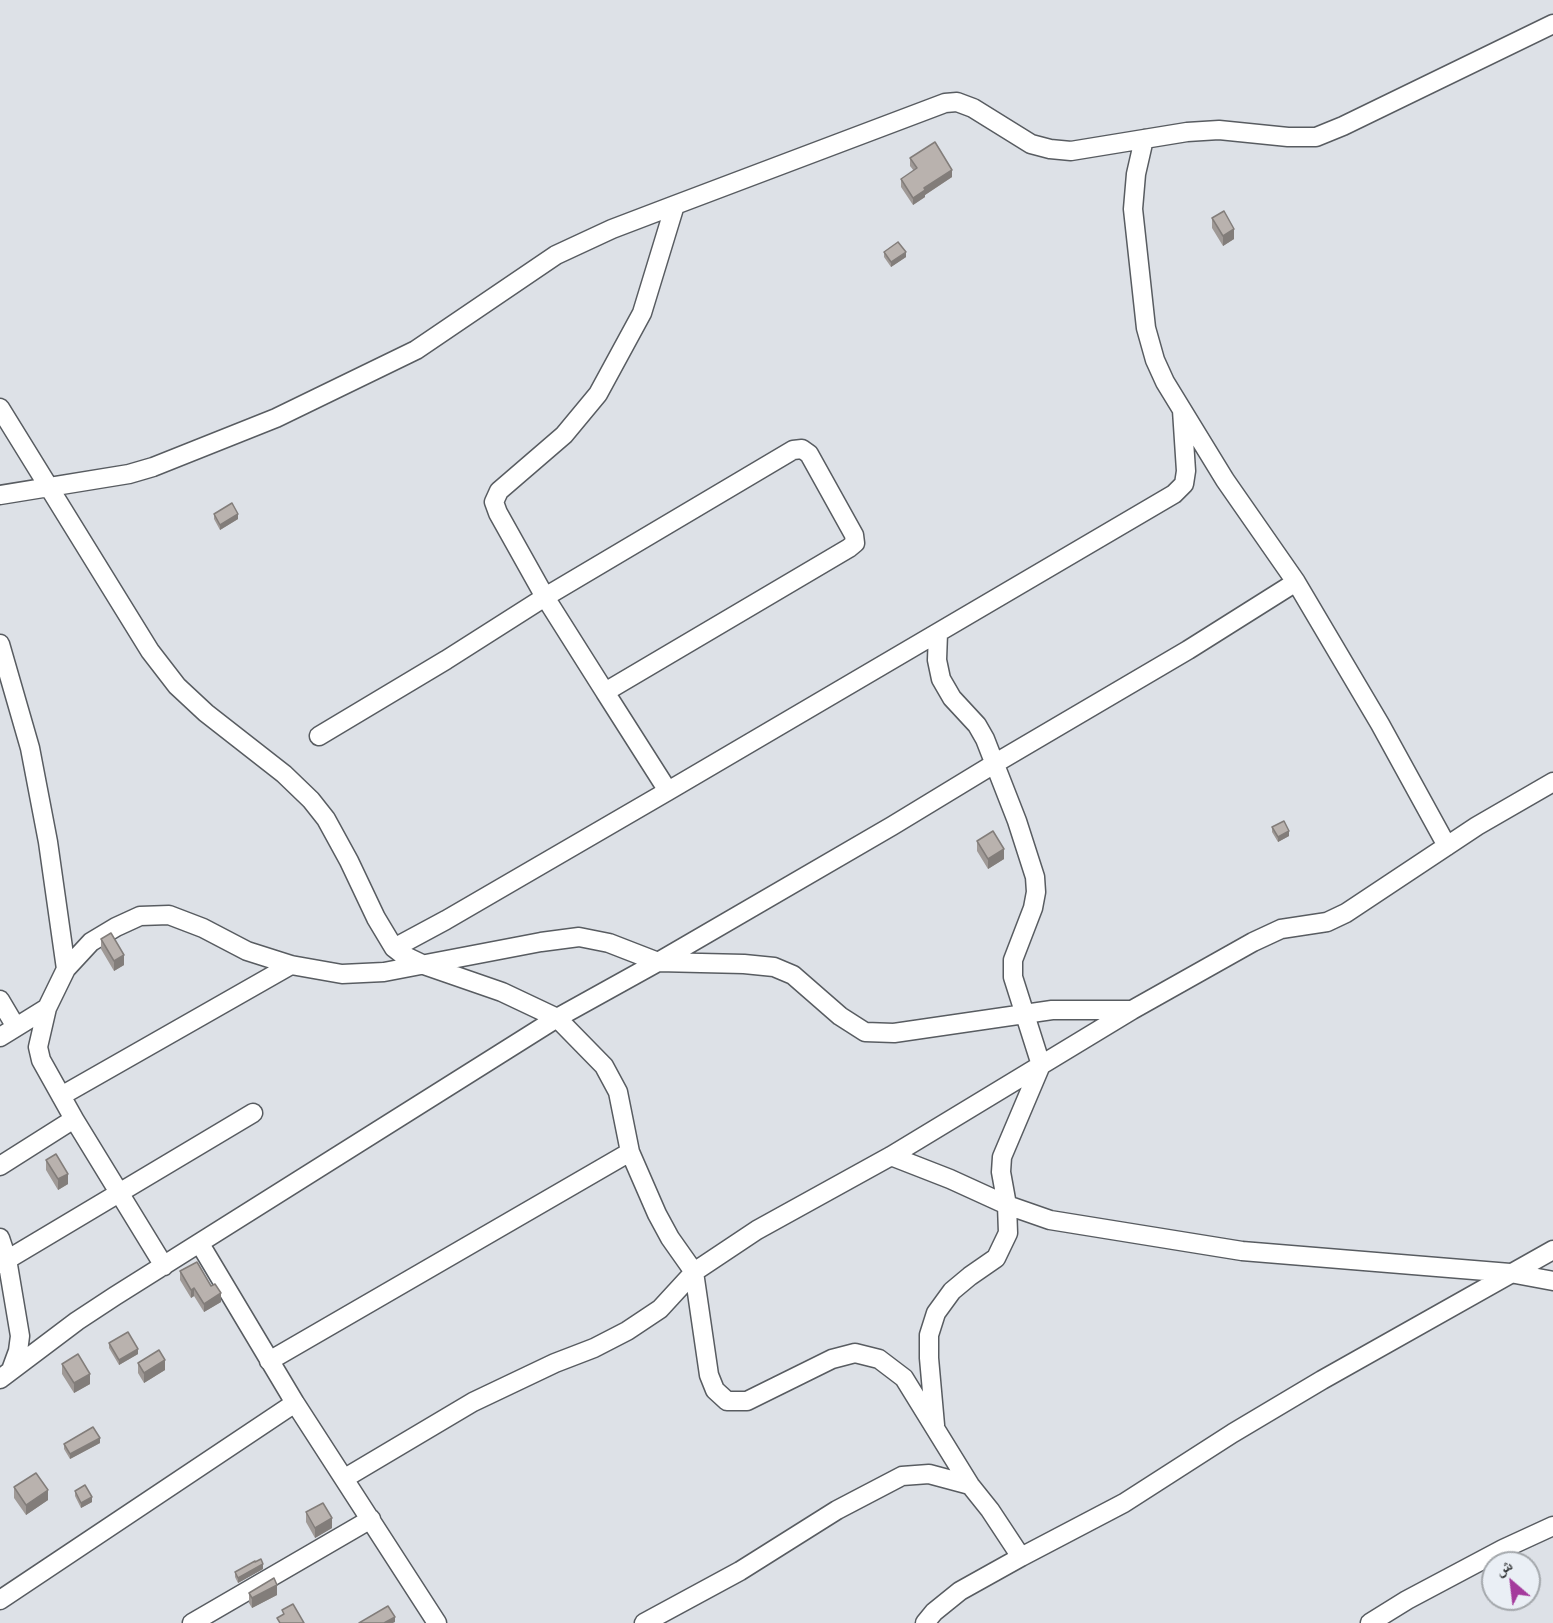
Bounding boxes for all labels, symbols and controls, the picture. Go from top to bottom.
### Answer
north arrow [1481,1551,1541,1611]
text: ش [1491,1553,1516,1581]

